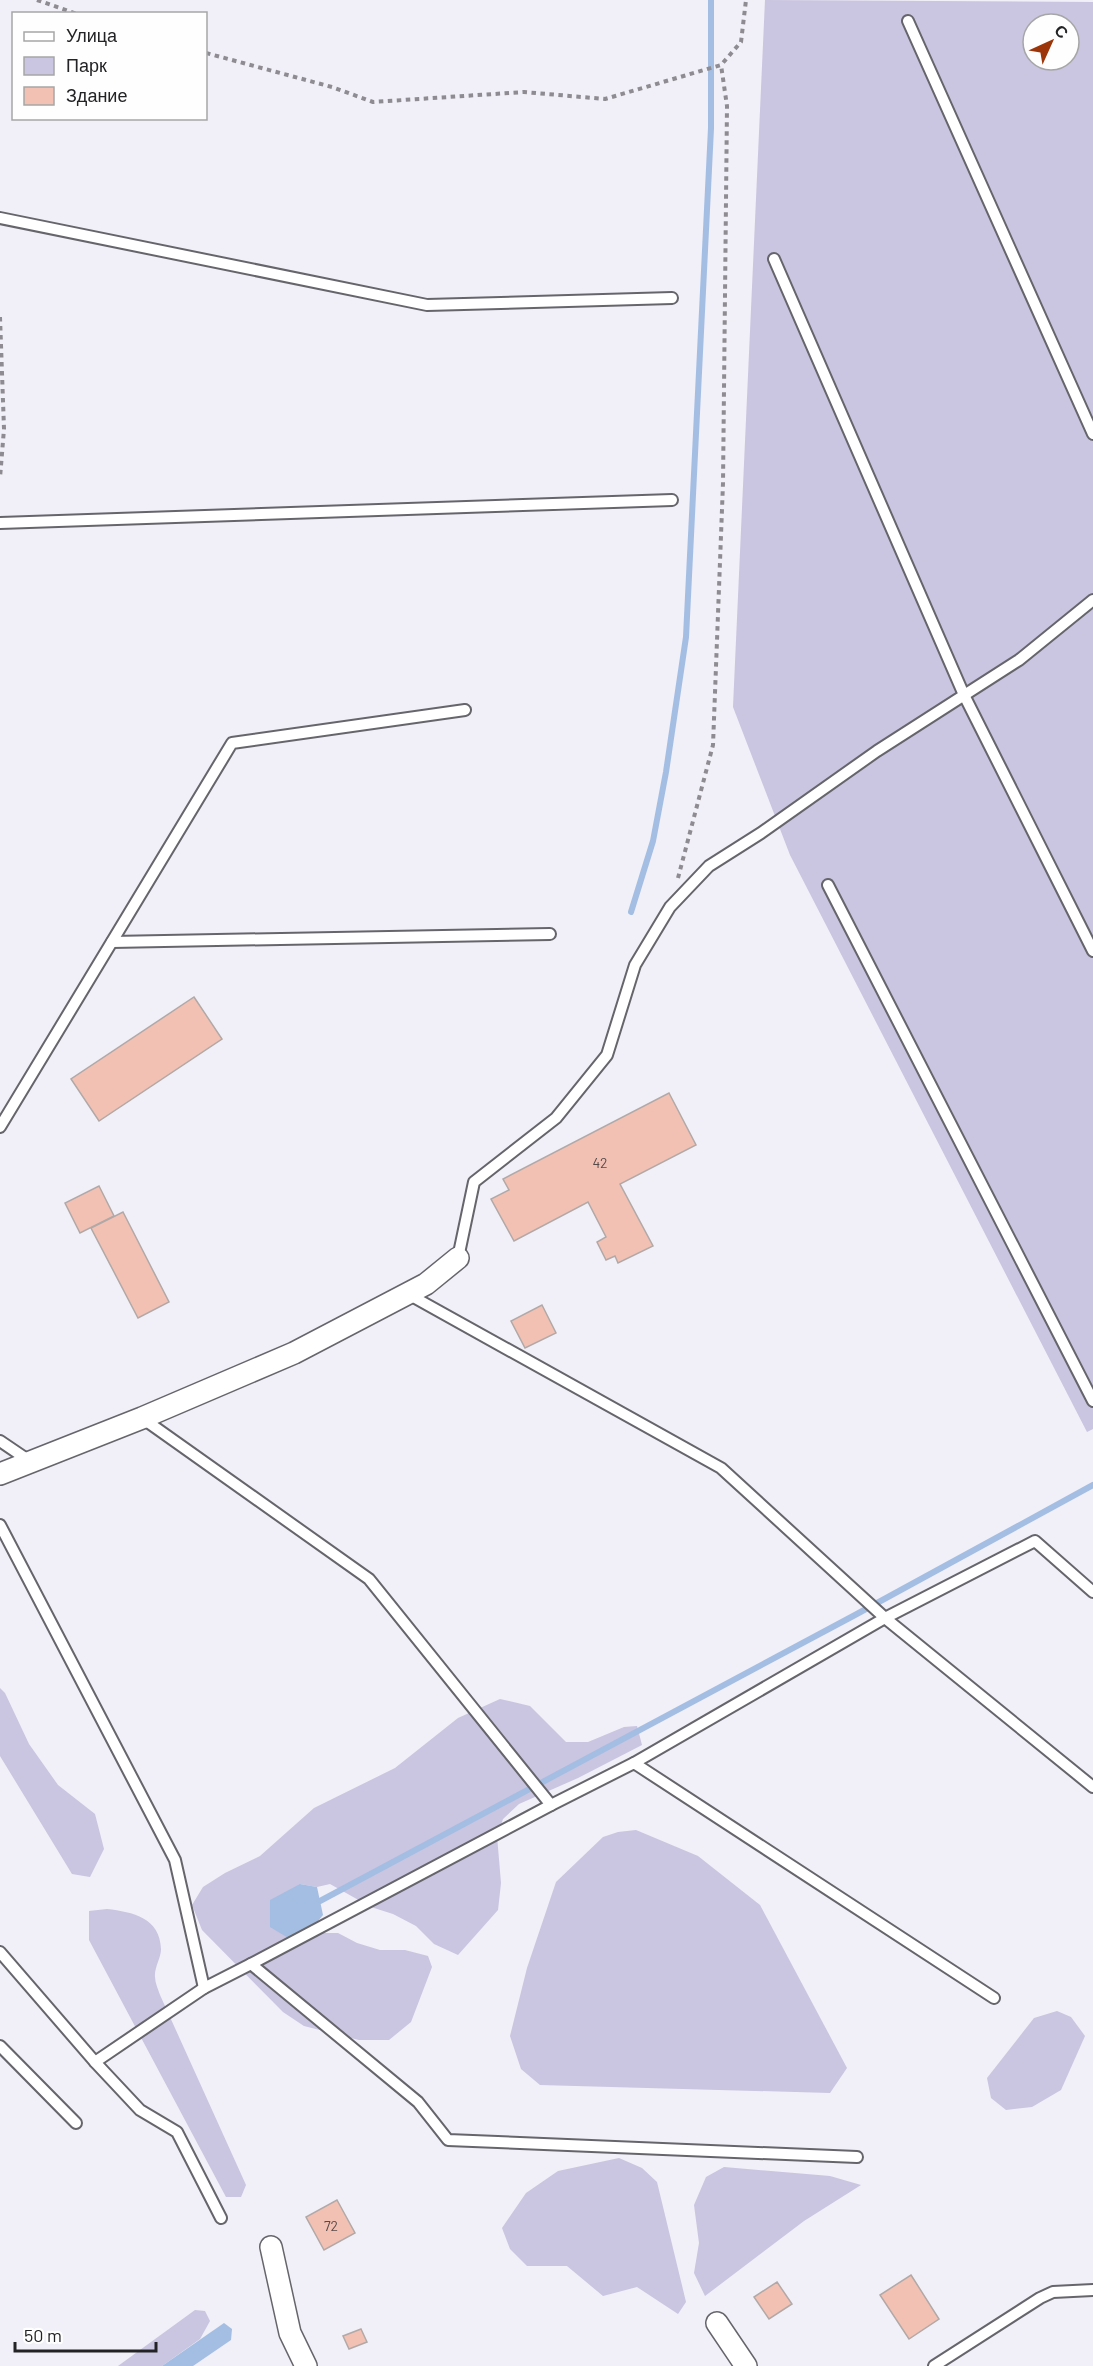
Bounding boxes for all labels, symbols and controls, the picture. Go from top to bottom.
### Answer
legend [12,12,207,120]
north arrow [1021,12,1081,72]
text: С [1051,20,1073,42]
text: Улица [66,24,118,46]
text: Парк [66,54,107,76]
text: Здание [66,84,127,106]
house number: 42 [592,1154,608,1171]
house number: 72 [324,2217,338,2234]
scale bar [15,2315,156,2353]
text: 50 m [24,2324,62,2346]

